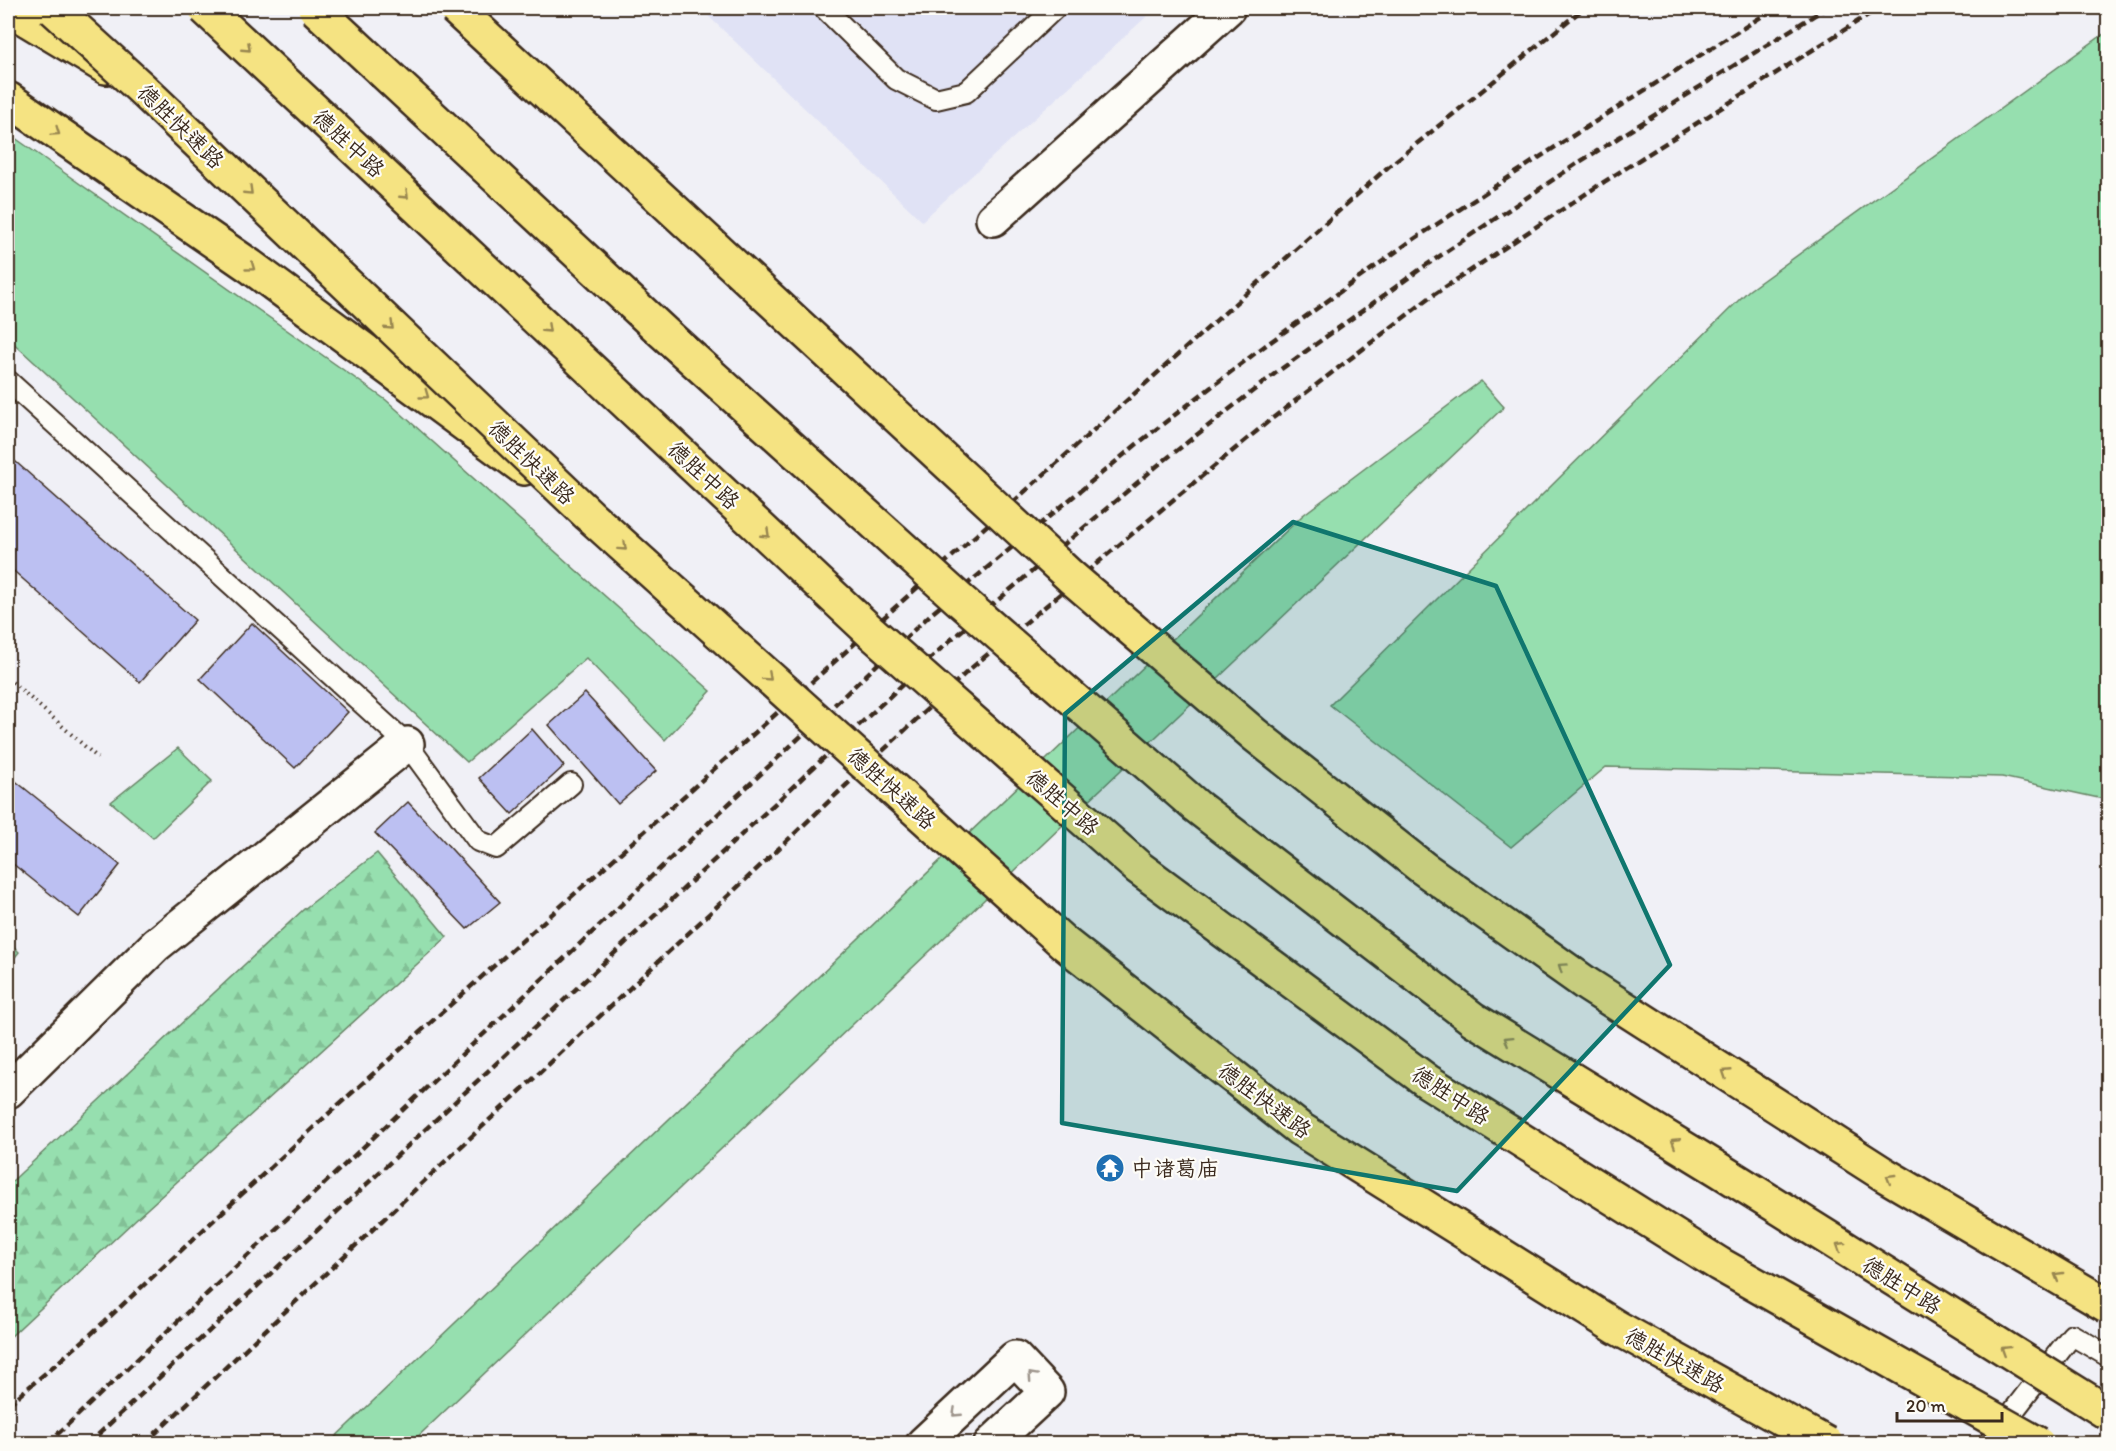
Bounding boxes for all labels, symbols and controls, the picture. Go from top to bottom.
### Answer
one-way arrow [240,40,251,51]
street label: 德胜快速路 [132,78,230,174]
street label: 德胜中路 [307,103,390,183]
one-way arrow [49,125,60,136]
one-way arrow [242,184,253,195]
one-way arrow [398,188,409,199]
one-way arrow [244,260,255,271]
one-way arrow [383,319,394,330]
one-way arrow [540,321,551,332]
one-way arrow [418,388,429,399]
street label: 德胜快速路 [483,414,581,510]
street label: 德胜中路 [662,435,745,515]
one-way arrow [759,526,770,537]
one-way arrow [616,540,627,551]
one-way arrow [761,670,772,681]
street label: 德胜快速路 [842,742,942,835]
street label: 德胜中路 [1021,763,1105,841]
one-way arrow [1557,963,1568,974]
one-way arrow [1504,1037,1515,1048]
street label: 德胜快速路 [1213,1057,1317,1144]
street label: 德胜中路 [1406,1060,1495,1131]
one-way arrow [1721,1069,1732,1080]
one-way arrow [1671,1138,1681,1150]
temple icon: 中诸葛庙 [1094,1152,1126,1184]
place label: 中诸葛庙 [1131,1155,1219,1182]
one-way arrow [1886,1173,1896,1185]
one-way arrow [1836,1241,1846,1253]
street label: 德胜中路 [1857,1251,1946,1320]
one-way arrow [2054,1272,2064,1284]
street label: 德胜快速路 [1620,1322,1729,1399]
one-way arrow [2001,1345,2011,1357]
one-way arrow [1028,1372,1039,1383]
scale bar [1897,1385,2002,1423]
text: 20 m [1906,1395,1946,1417]
one-way arrow [952,1406,962,1417]

